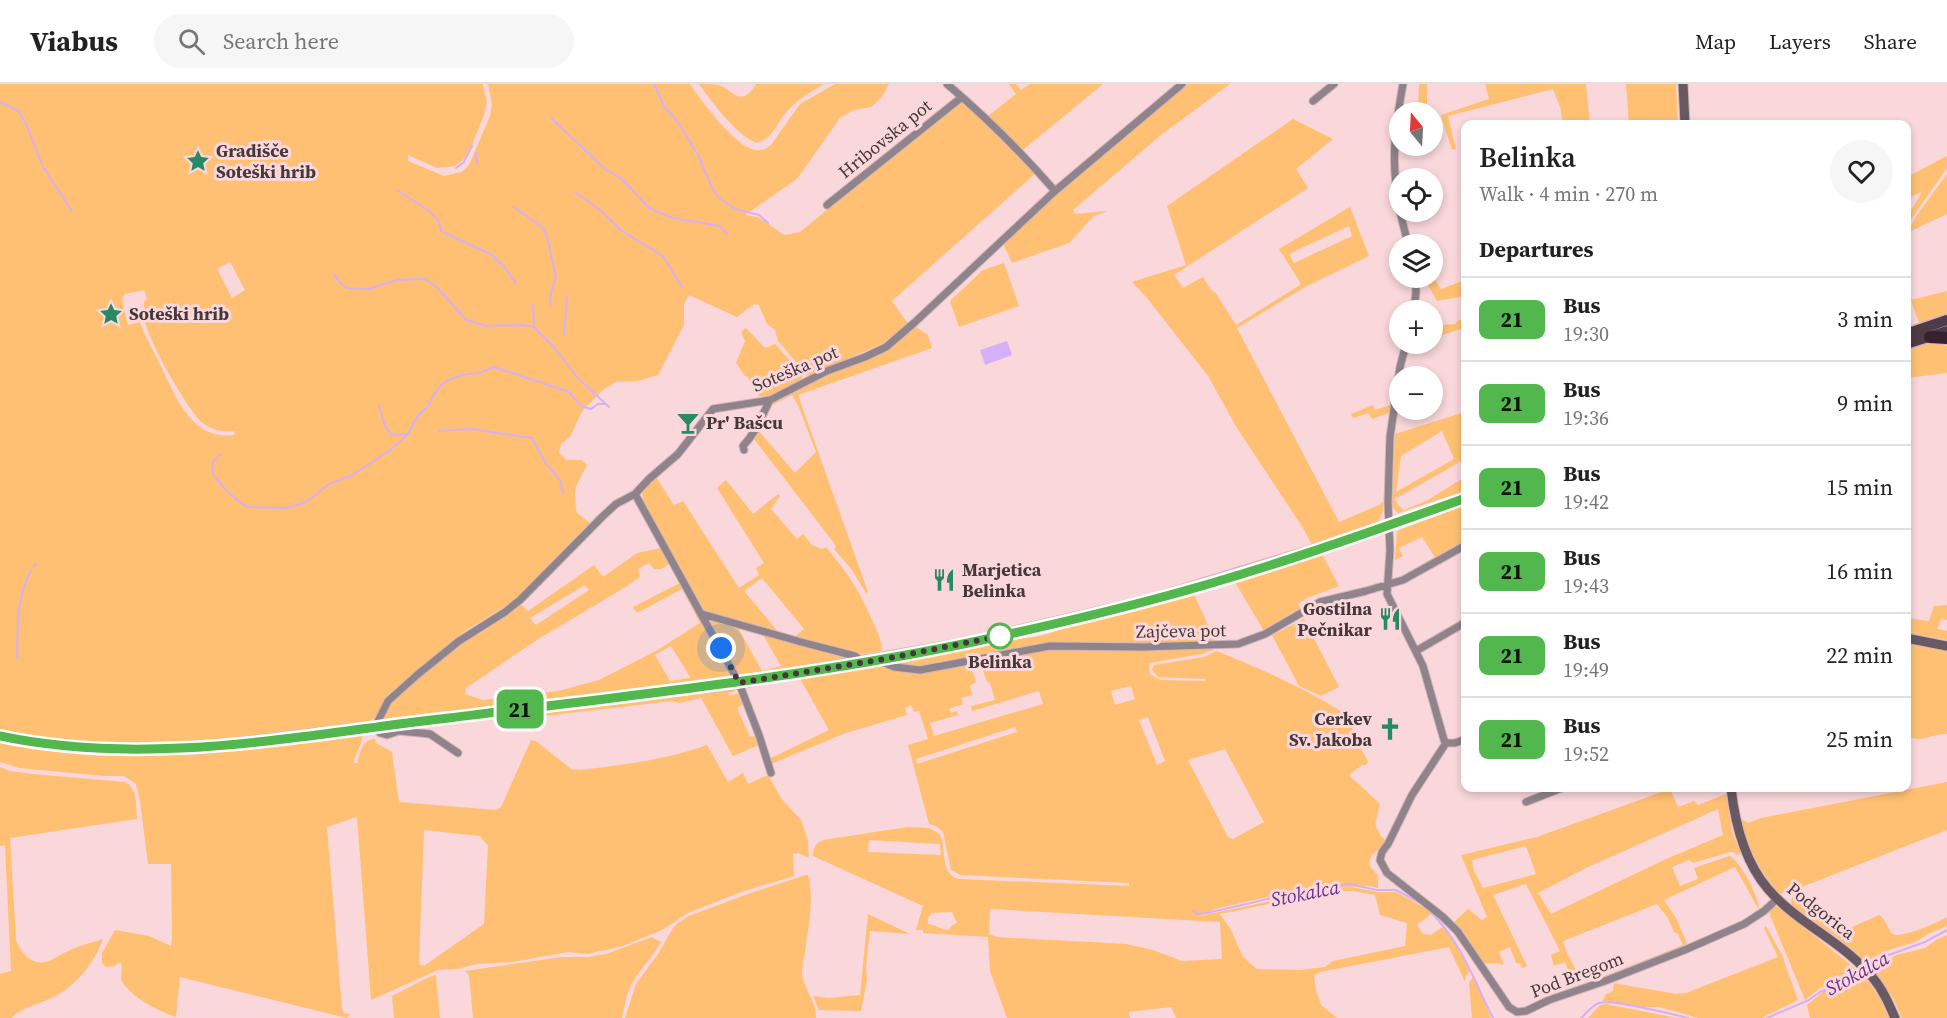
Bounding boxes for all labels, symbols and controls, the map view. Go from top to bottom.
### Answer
search box [154,14,574,68]
text: Viabus [30,22,118,60]
icon: search [175,25,208,58]
text: Search here [223,26,339,56]
text: Map [1695,27,1736,56]
text: Layers [1769,27,1831,56]
text: Share [1864,27,1917,56]
street label: Hribovska pot [833,93,937,184]
north arrow [1389,102,1443,156]
map controls [1389,102,1443,420]
place label: Gradišče Soteški hrib [216,138,316,184]
text: Belinka [1479,138,1576,176]
button: heart [1830,140,1893,203]
place icon: Gradišče Soteški hrib [185,148,211,174]
button: locate [1389,168,1443,222]
text: Walk · 4 min · 270 m [1479,180,1658,208]
button: layers [1389,234,1443,288]
text: Departures [1479,234,1593,264]
text: Bus [1563,290,1600,320]
button: + [1389,300,1443,354]
place icon: Soteški hrib [98,301,124,327]
place label: Soteški hrib [129,301,229,326]
text: 3 min [1837,304,1893,334]
text: 21 [1501,305,1523,334]
text: 19:30 [1563,320,1609,348]
street label: Soteška pot [748,339,842,398]
button: − [1389,366,1443,420]
text: Bus [1563,374,1600,404]
text: 9 min [1837,388,1893,418]
text: 21 [1501,389,1523,418]
text: 19:36 [1563,404,1609,432]
bar icon: Pr' Bašcu [675,410,701,436]
place label: Pr' Bašcu [706,410,783,435]
text: Bus [1563,458,1600,488]
text: 15 min [1826,472,1893,502]
text: 21 [1501,473,1523,502]
text: 19:42 [1563,488,1609,516]
text: Bus [1563,542,1600,572]
text: 16 min [1826,556,1893,586]
place label: Marjetica Belinka [962,557,1042,603]
text: 21 [1501,557,1523,586]
restaurant icon: Marjetica Belinka [931,567,957,593]
text: 19:43 [1563,572,1609,600]
place label: Gostilna Pečnikar [1297,596,1373,642]
restaurant icon: Gostilna Pečnikar [1377,606,1403,632]
street label: Zajčeva pot [1136,617,1226,644]
marker: Belinka [987,623,1013,649]
text: Bus [1563,626,1600,656]
your location [706,633,736,663]
text: 22 min [1826,640,1893,670]
text: 21 [1501,641,1523,670]
place label: Belinka [968,649,1032,674]
text: 19:49 [1563,656,1609,684]
line badge: 21 [493,690,547,728]
text: 21 [509,695,531,724]
place label: Cerkev Sv. Jakoba [1289,706,1372,752]
text: Bus [1563,710,1600,740]
church icon: Cerkev Sv. Jakoba [1377,716,1403,742]
text: 25 min [1826,724,1893,754]
text: 21 [1501,725,1523,754]
text: 19:52 [1563,740,1609,768]
water label: Stokalca [1268,873,1342,913]
street label: Podgorica [1782,876,1861,946]
water label: Stokalca [1820,944,1895,1002]
street label: Pod Bregom [1527,945,1627,1004]

